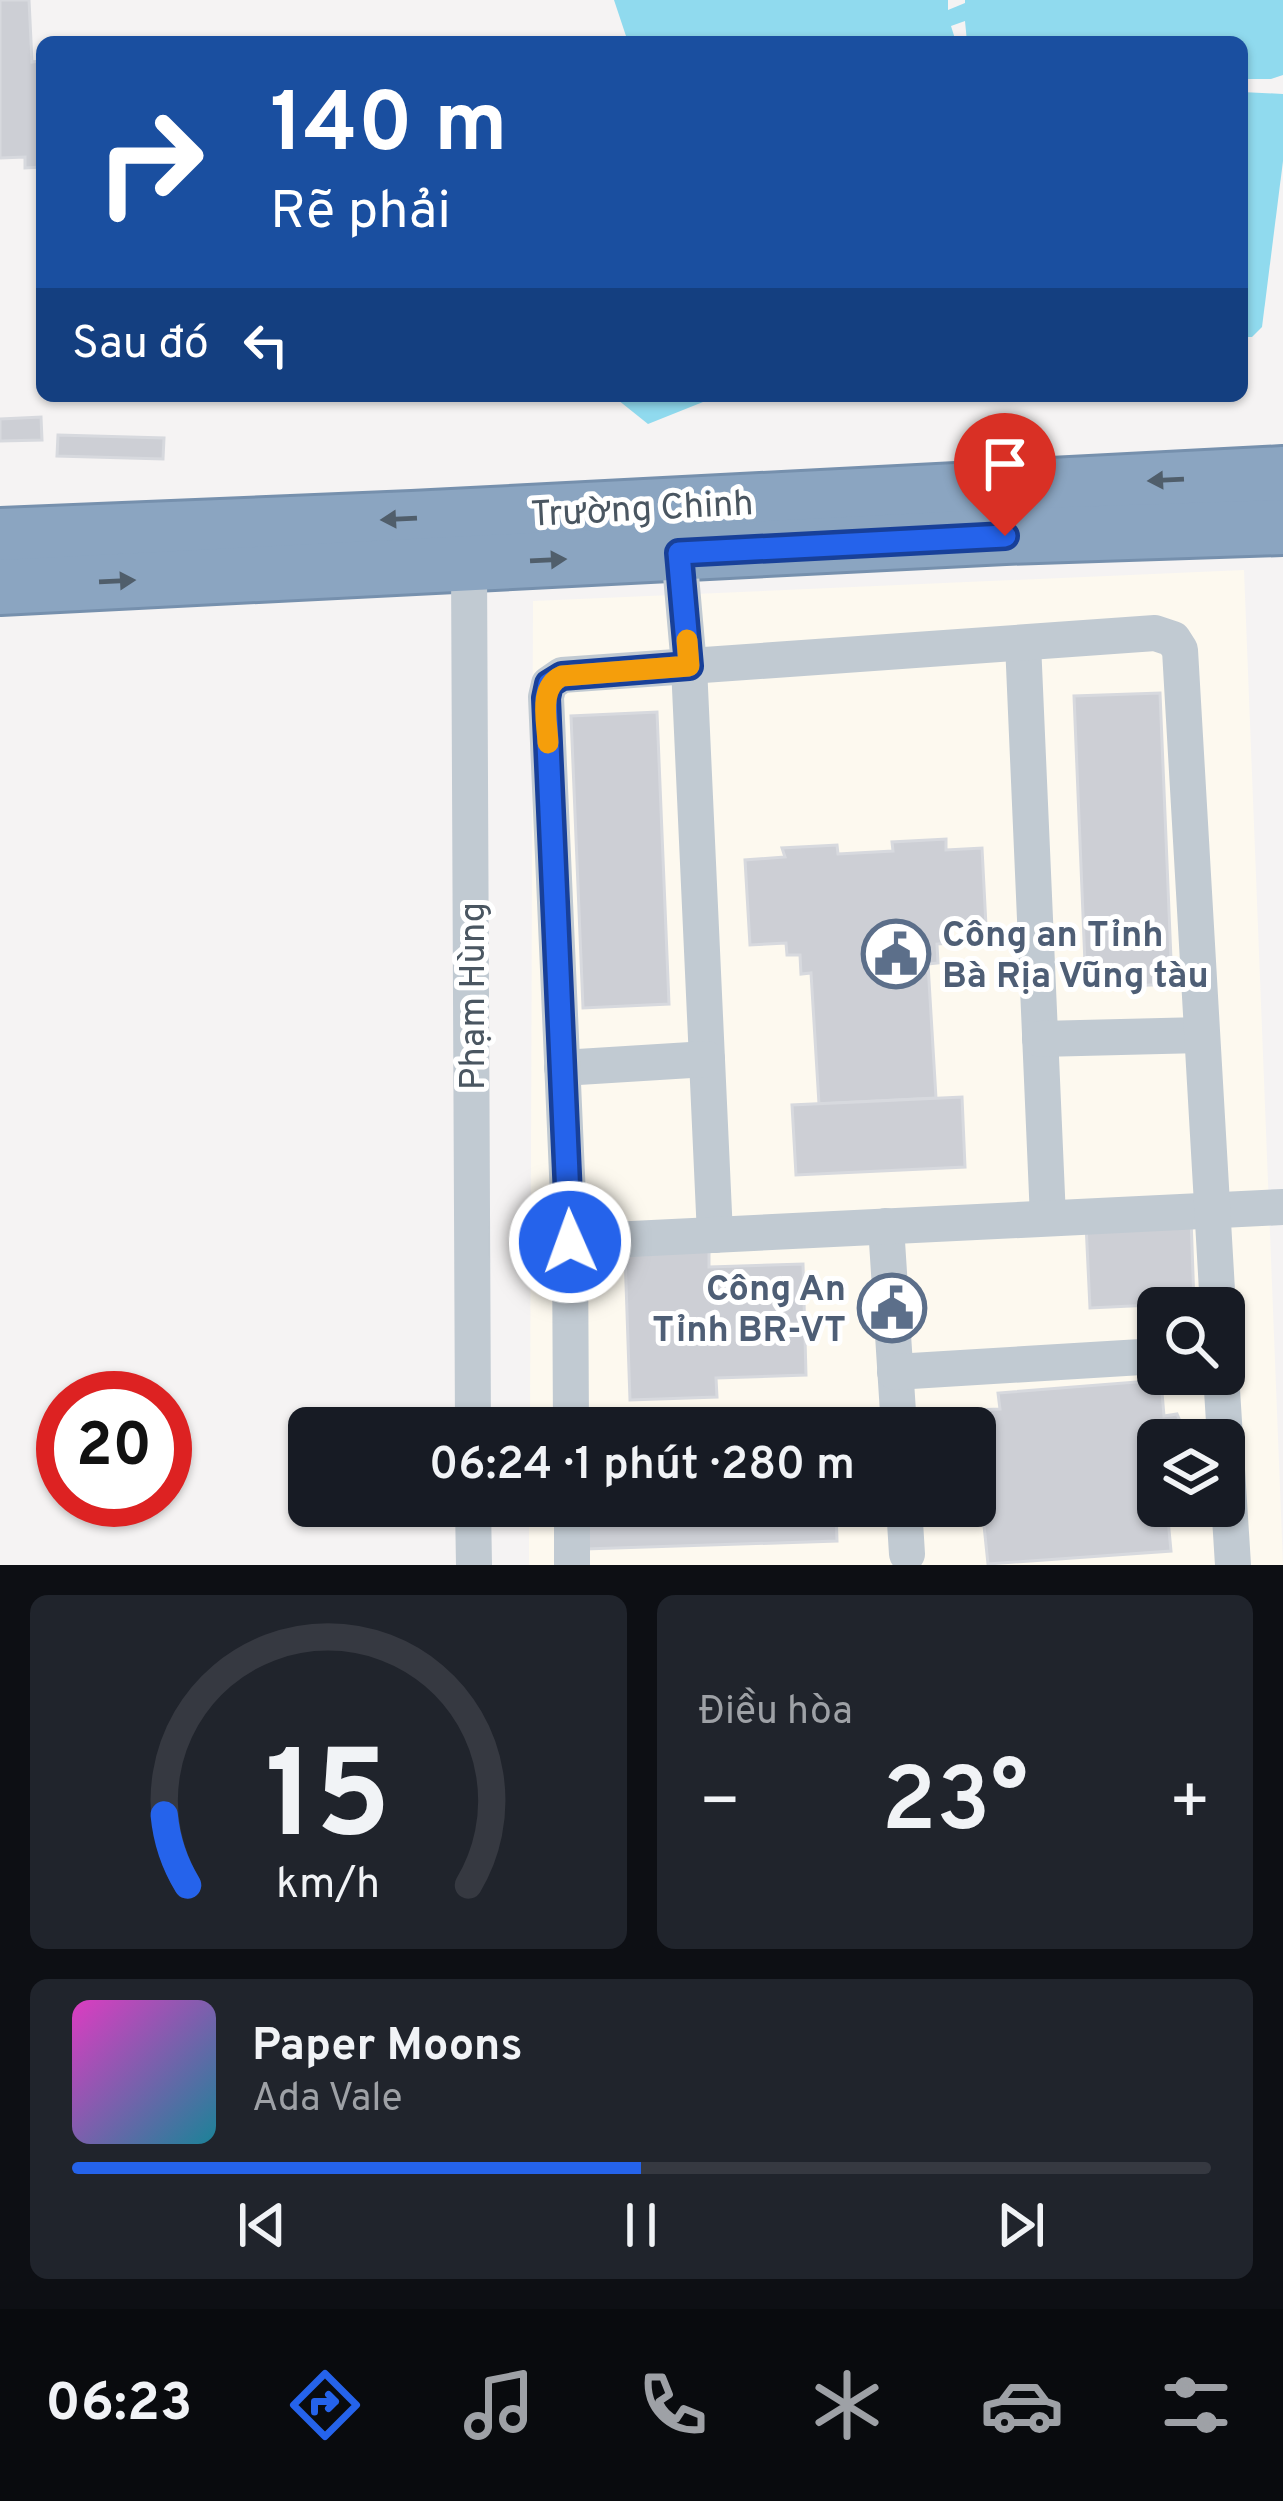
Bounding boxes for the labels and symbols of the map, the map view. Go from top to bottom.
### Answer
pin [954,413,1056,536]
one-way arrow [1146,471,1184,490]
street label: Trường Chinh [530,482,755,540]
one-way arrow [379,510,417,529]
one-way arrow [530,550,568,569]
one-way arrow [99,571,137,590]
street label: Phạm Hùng [452,902,498,1090]
place label: Công an Tỉnh Bà Rịa Vũng tàu [942,914,1209,1001]
public building icon: Công an Tỉnh Bà Rịa Vũng tàu [861,919,931,989]
position arrow [507,1179,633,1305]
place label: Công An Tỉnh BR-VT [652,1268,846,1355]
public building icon: Công An Tỉnh BR-VT [857,1273,927,1343]
speed limit sign: 20 [36,1371,192,1527]

